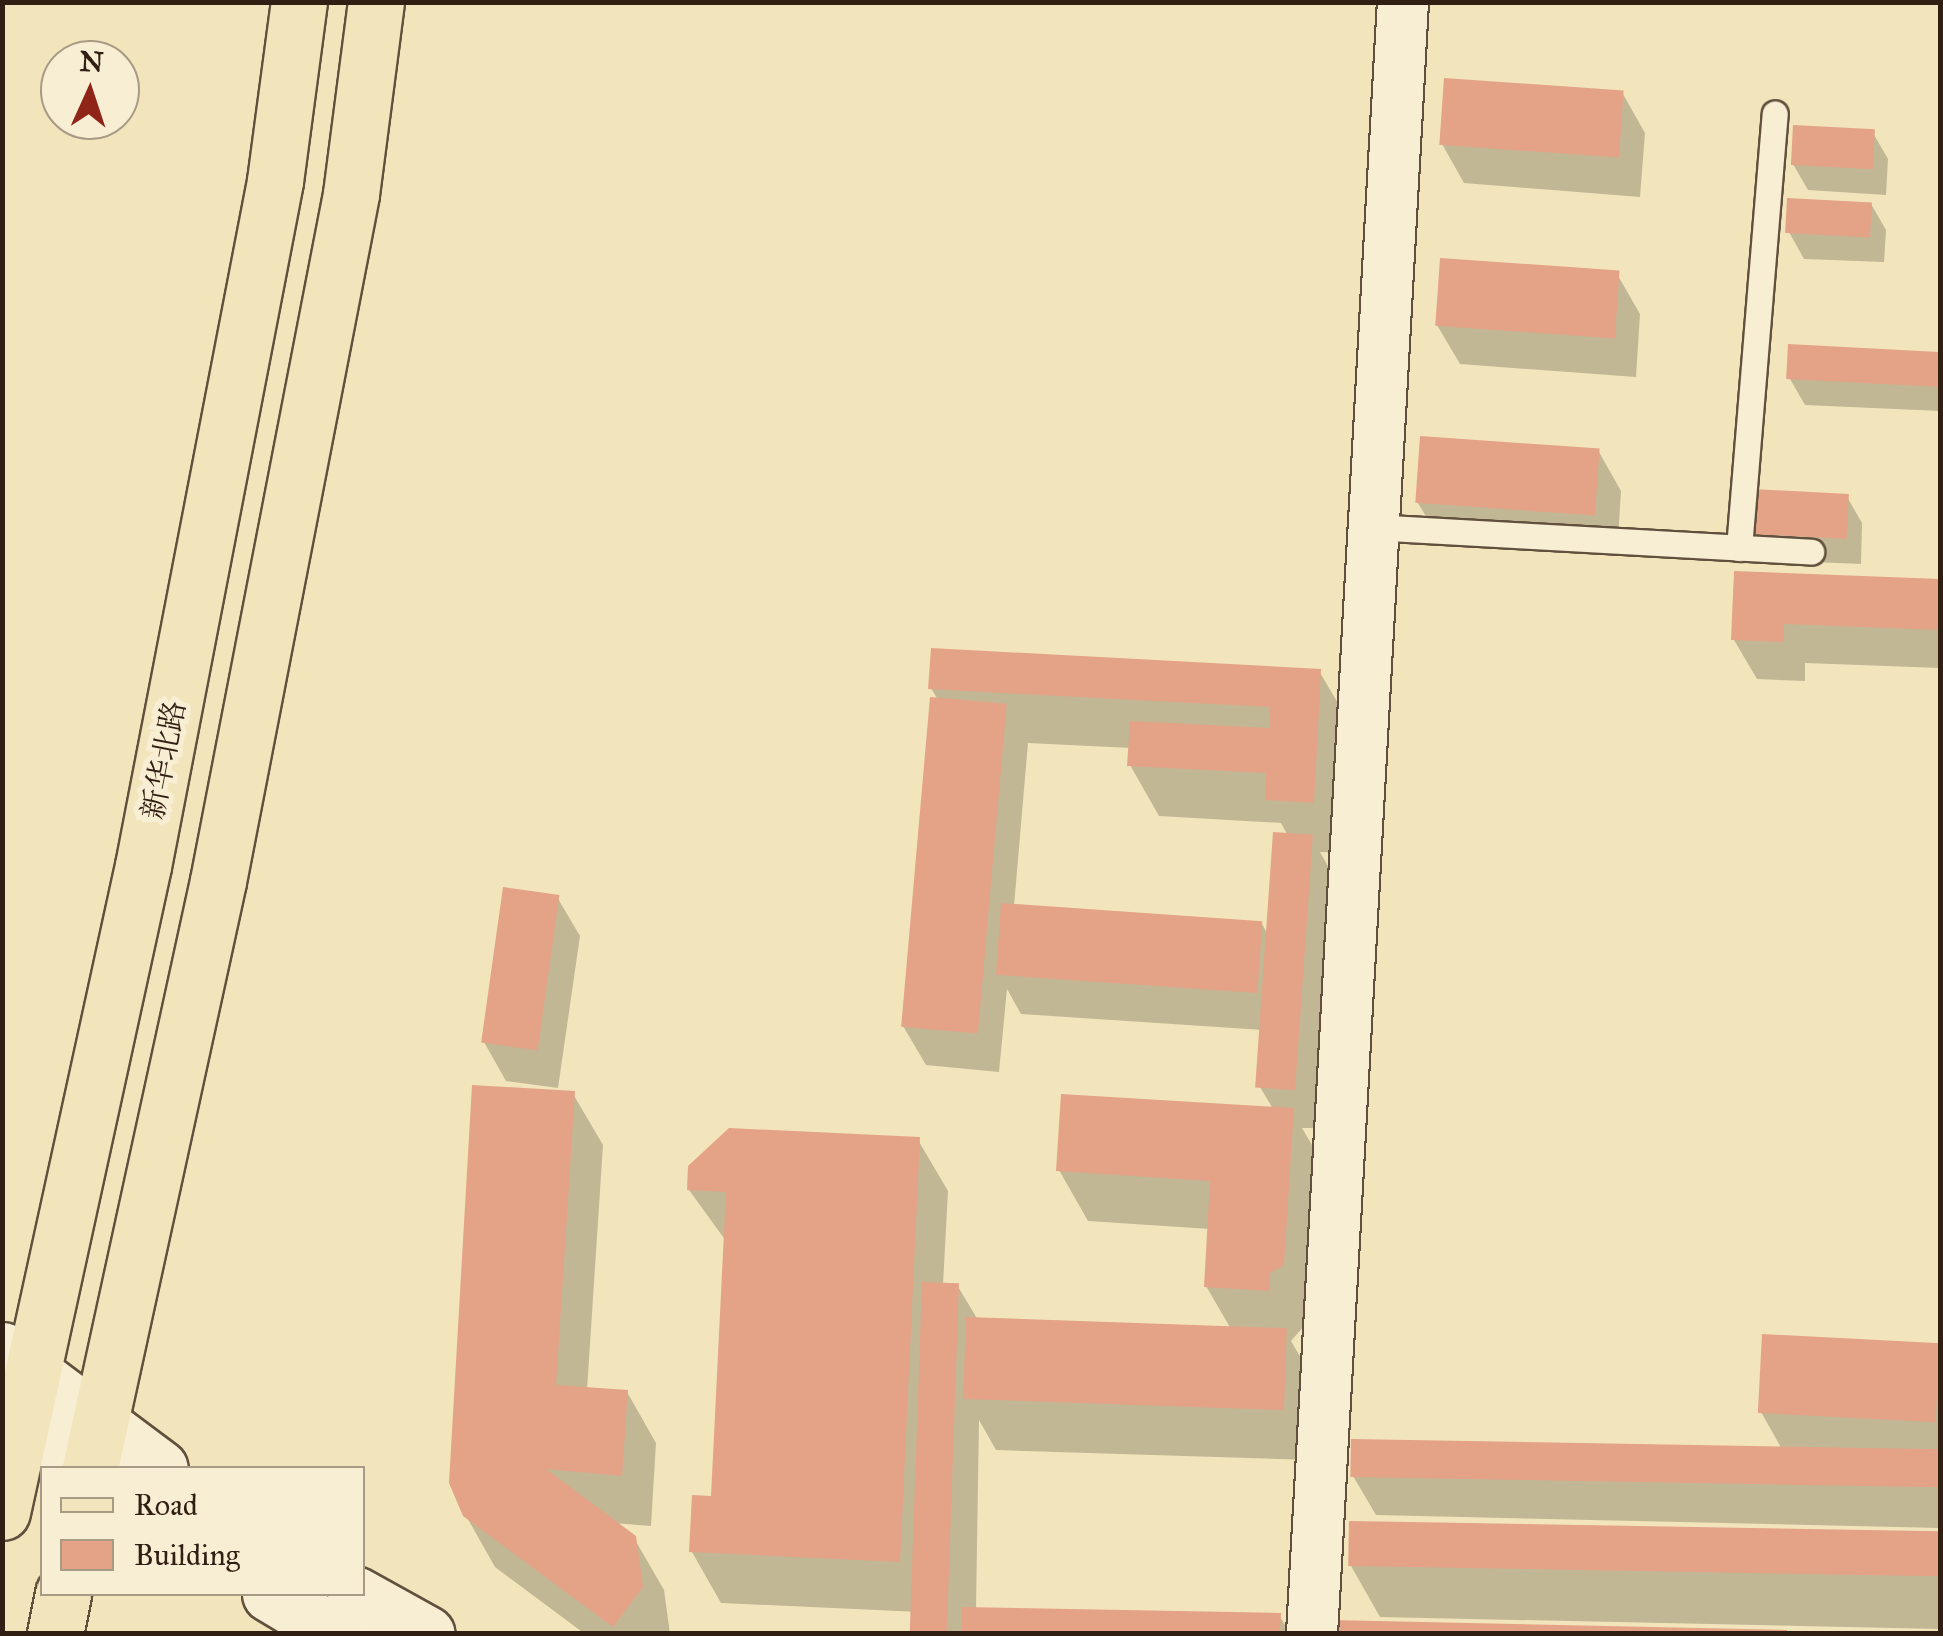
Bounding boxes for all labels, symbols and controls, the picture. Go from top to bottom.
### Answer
north arrow [40,40,140,140]
text: N [79,43,104,80]
street label: 新华北路 [135,698,193,822]
legend [40,1466,365,1596]
text: Road [134,1487,198,1523]
text: Building [134,1537,240,1573]

